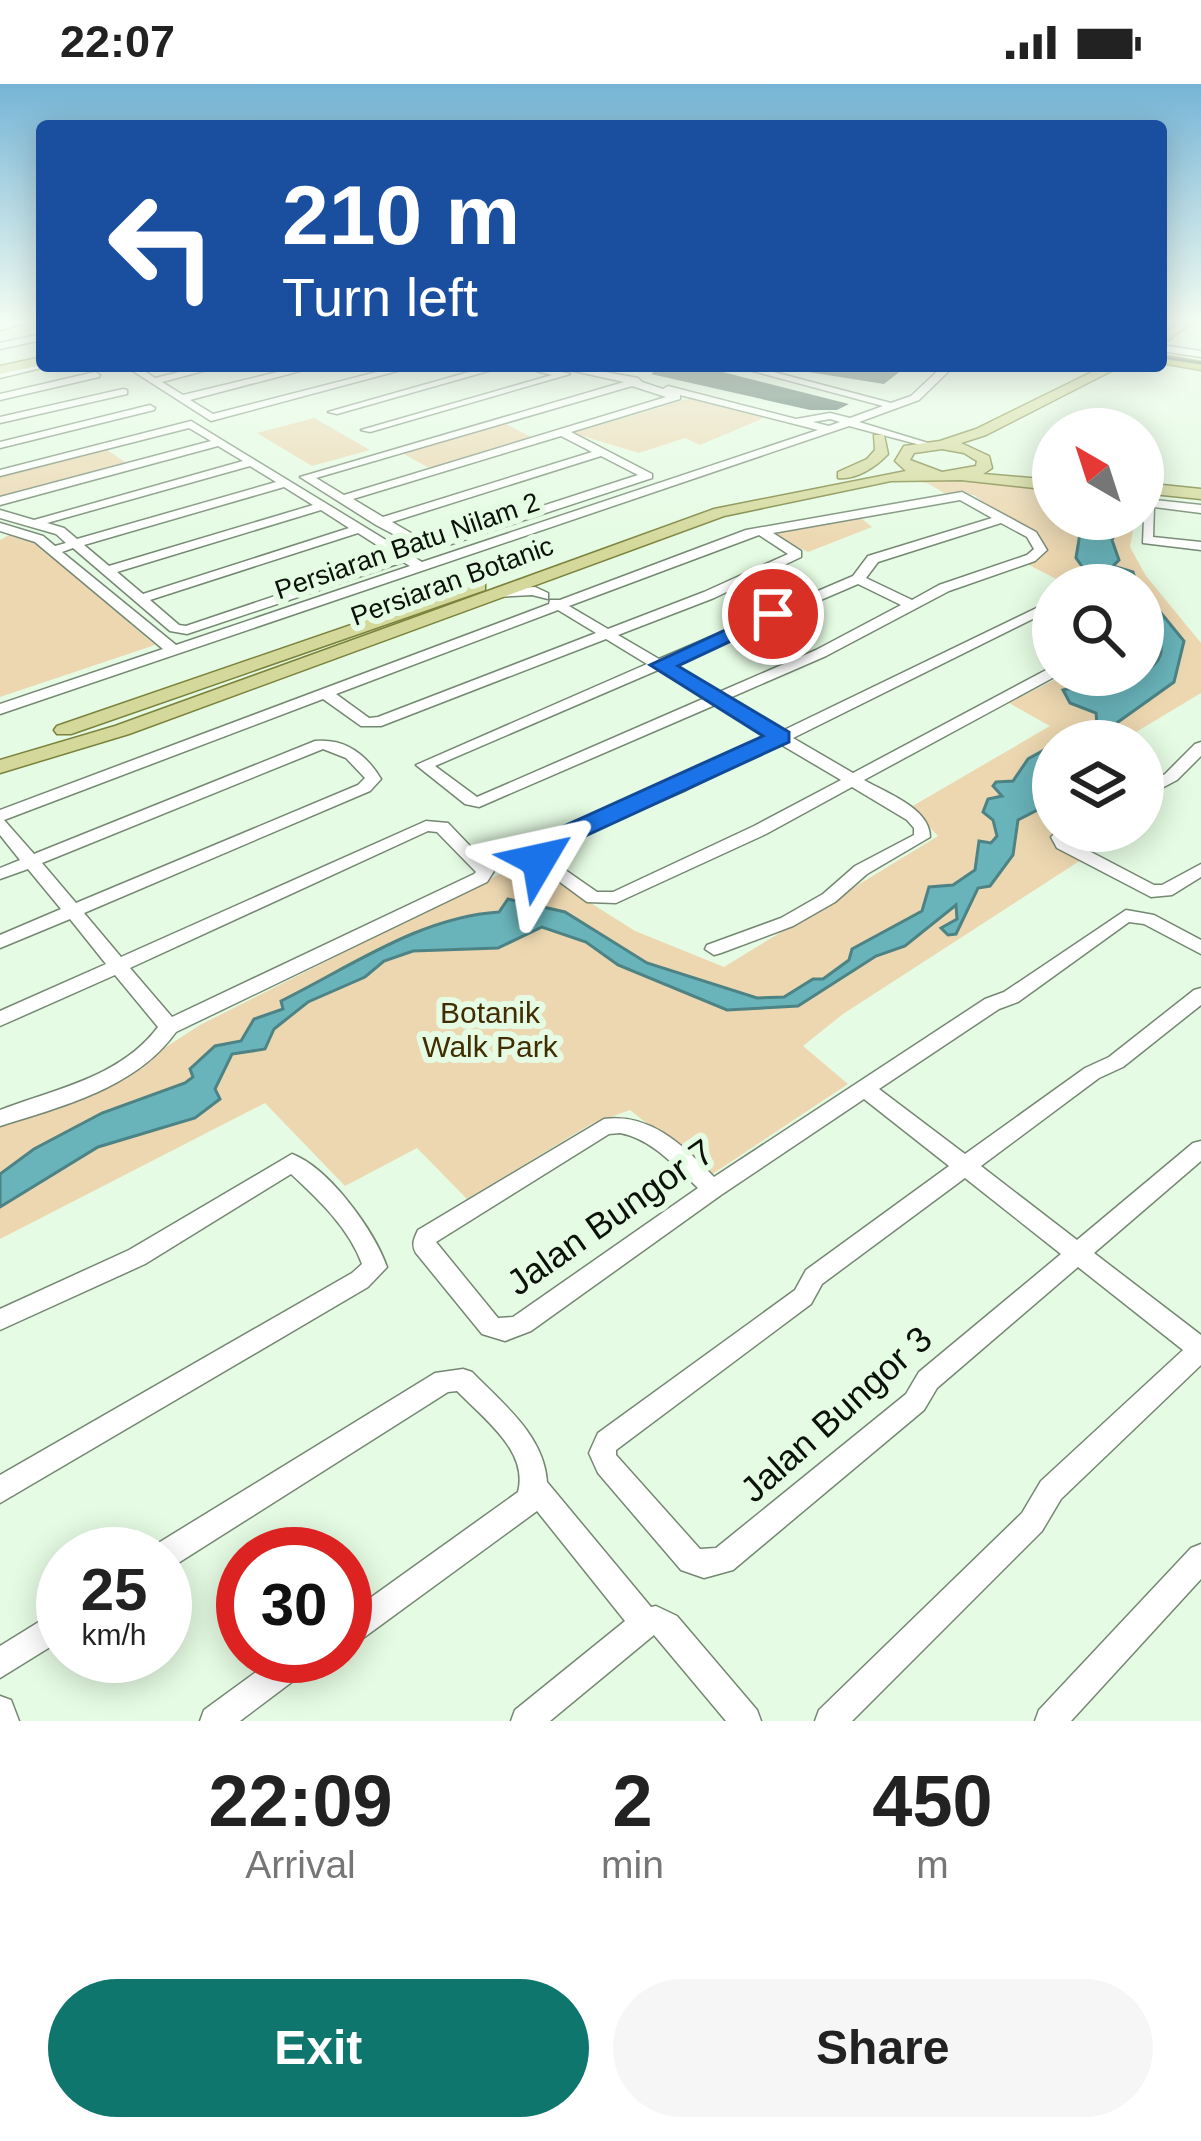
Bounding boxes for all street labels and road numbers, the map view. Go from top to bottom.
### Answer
street label: Persiaran Batu Nilam 2 [271,487,543,605]
street label: Persiaran Botanic [347,530,557,632]
street label: Jalan Bungor 7 [499,1131,721,1303]
street label: Jalan Bungor 3 [732,1318,940,1510]

